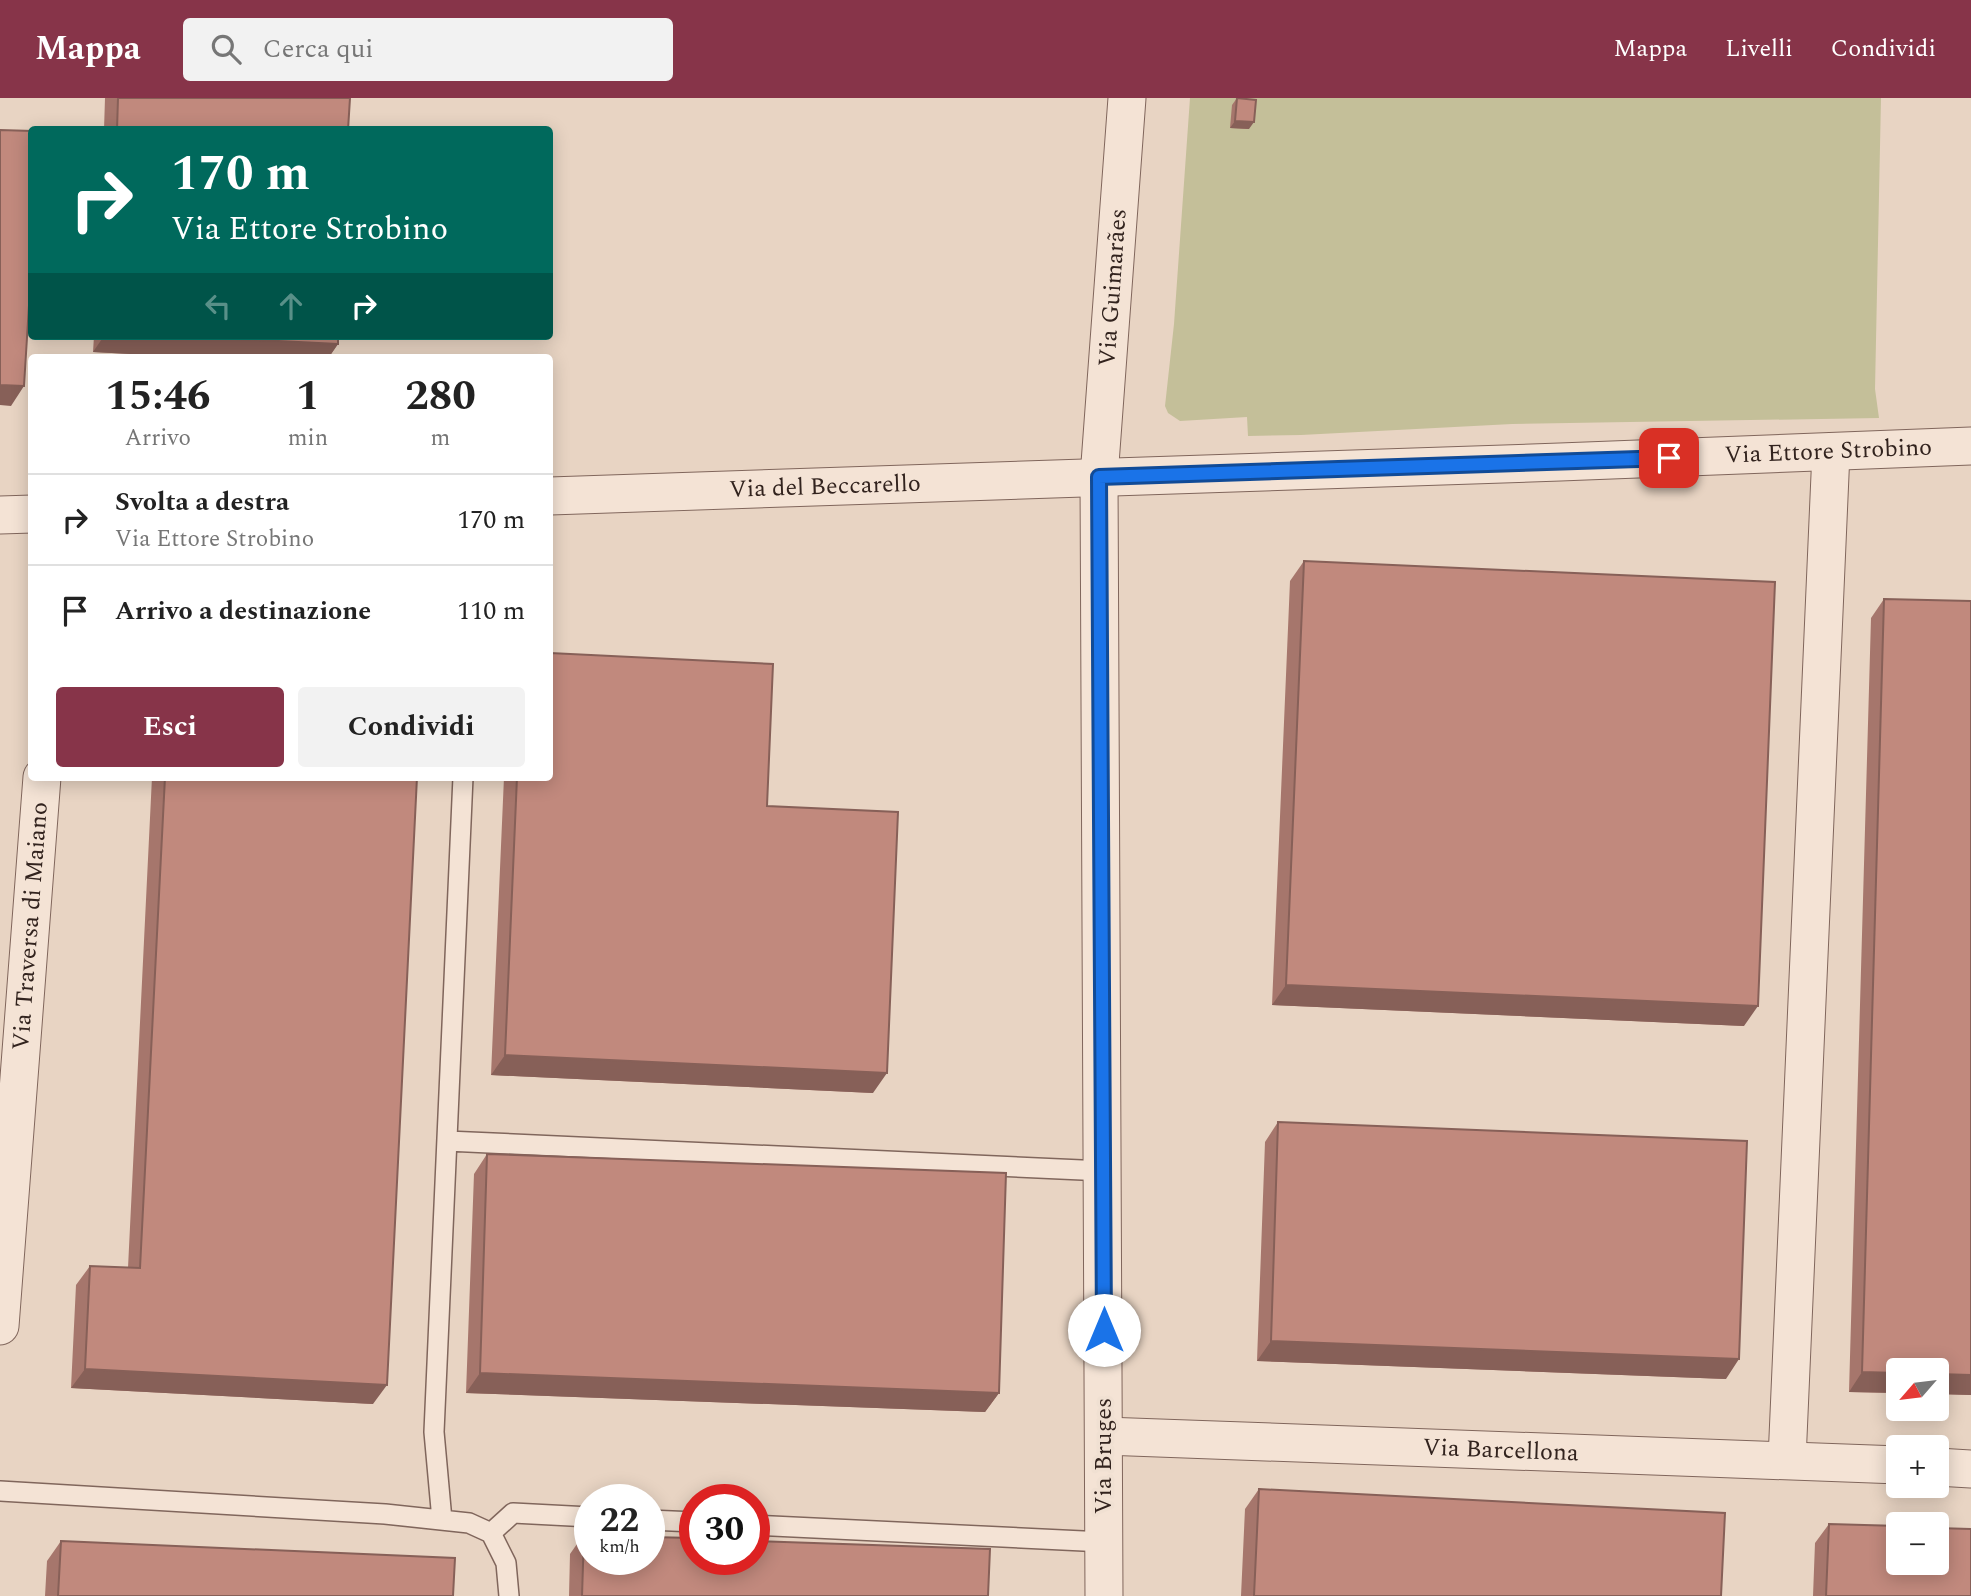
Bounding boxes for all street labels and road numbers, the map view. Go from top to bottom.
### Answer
street label: Via Guimarães [1089,207,1137,368]
street label: Via Ettore Strobino [1724,430,1933,474]
street label: Via del Beccarello [728,466,921,508]
street label: Via Traversa di Maiano [3,801,58,1052]
street label: Via Bruges [1086,1398,1122,1514]
street label: Via Barcellona [1422,1430,1580,1471]

